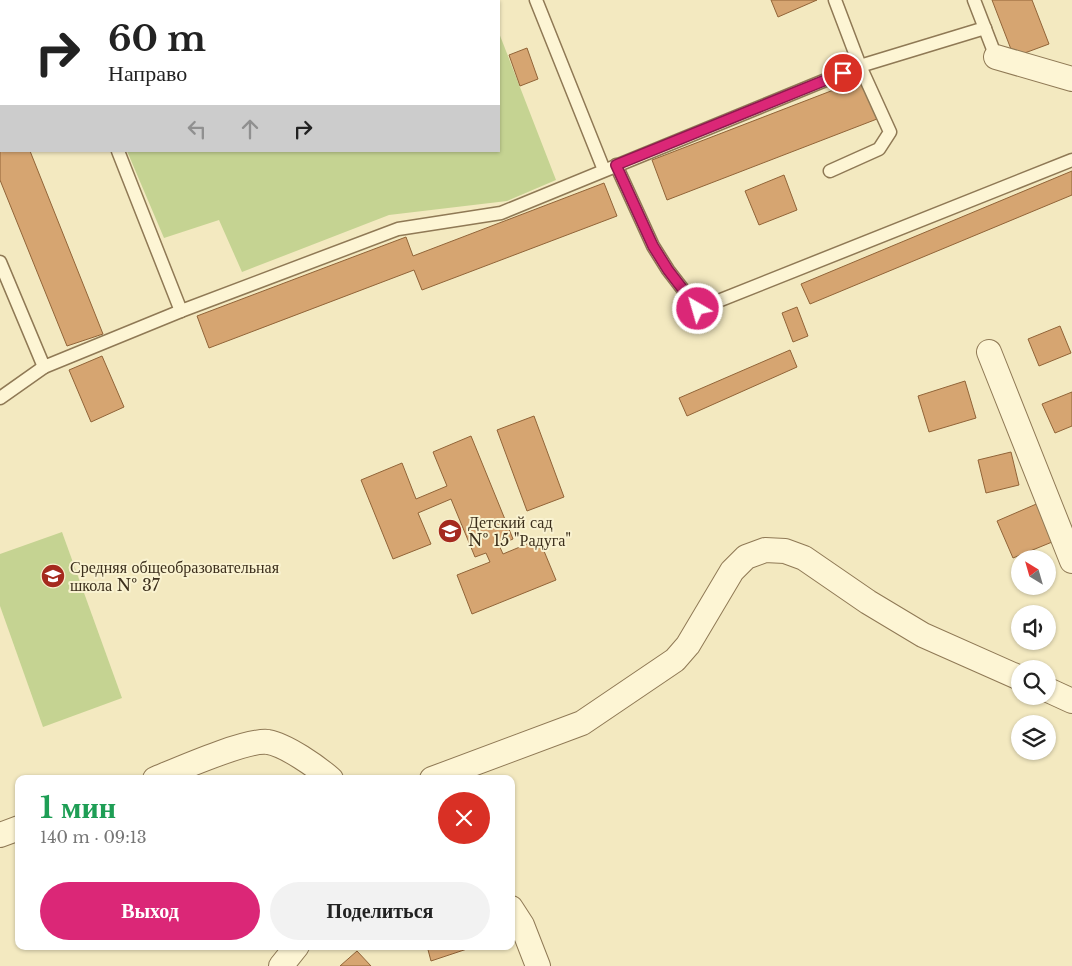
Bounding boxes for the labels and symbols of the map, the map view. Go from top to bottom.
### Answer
pin [822,52,864,94]
position arrow [671,282,723,334]
place label: Детский сад № 15 "Радуга" [468,512,571,550]
school or university icon: Детский сад № 15 "Радуга" [437,518,463,544]
north arrow [1011,550,1056,595]
place label: Средняя общеобразовательная школа № 37 [70,557,280,595]
school or university icon: Средняя общеобразовательная школа № 37 [40,563,66,589]

